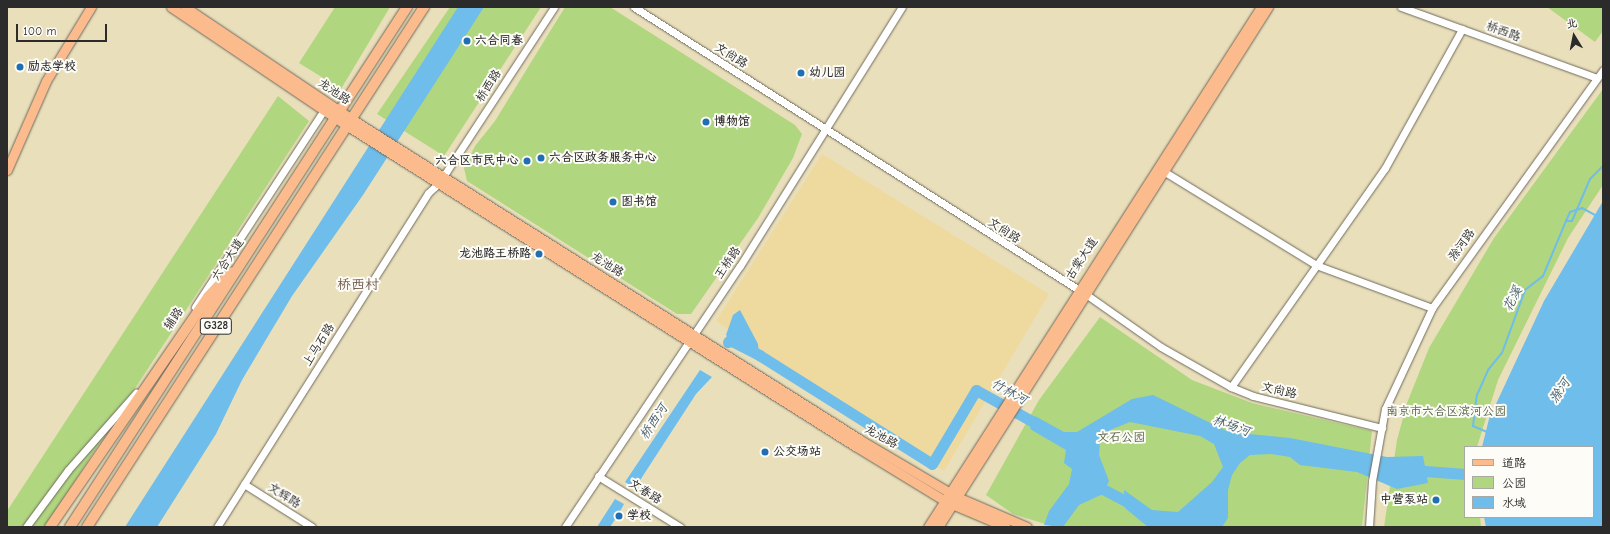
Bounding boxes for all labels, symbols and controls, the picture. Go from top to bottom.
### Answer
scale bar [18,16,109,42]
north arrow [1554,16,1594,56]
text: 北 [1565,16,1578,31]
street label: 桥西路 [1484,19,1522,45]
text: 100 m [23,24,56,38]
place label: 六合同春 [475,34,523,48]
marker: 六合同春 [462,36,472,46]
street label: 文尚路 [712,40,750,72]
place label: 励志学校 [28,60,76,74]
marker: 励志学校 [15,62,25,72]
place label: 幼儿园 [809,66,845,80]
street label: 桥西路 [473,67,505,105]
marker: 幼儿园 [796,68,806,78]
street label: 龙池路 [315,76,353,108]
place label: 博物馆 [714,115,750,129]
marker: 博物馆 [701,117,711,127]
place label: 六合区政务服务中心 [549,151,657,165]
marker: 六合区政务服务中心 [536,153,546,163]
place label: 六合区市民中心 [435,154,519,168]
marker: 六合区市民中心 [522,156,532,166]
place label: 图书馆 [621,195,657,209]
marker: 图书馆 [608,197,618,207]
street label: 文尚路 [985,215,1023,247]
street label: 滁河路 [1446,226,1478,264]
street label: 古棠大道 [1063,235,1101,283]
street label: 六合大道 [209,236,247,284]
street label: 王桥路 [712,244,744,282]
place label: 龙池路王桥路 [459,247,531,261]
marker: 龙池路王桥路 [534,249,544,259]
street label: 龙池路 [588,249,626,281]
district label: 桥西村 [337,277,379,293]
water label: 花溪 [1500,284,1526,314]
street label: 辅路 [161,305,187,333]
road number: G328 [199,317,233,335]
street label: 上马石路 [300,321,338,369]
water label: 竹林河 [988,376,1030,408]
water label: 滁河 [1546,376,1574,406]
street label: 文尚路 [1260,380,1298,402]
water label: 桥西河 [637,401,671,443]
park label: 南京市六合区滨河公园 [1386,405,1506,419]
water label: 林场河 [1210,412,1252,440]
street label: 龙池路 [862,422,900,452]
park label: 文石公园 [1097,431,1145,445]
place label: 公交场站 [773,445,821,459]
legend [1464,446,1594,518]
marker: 公交场站 [760,447,770,457]
text: 道路 [1502,456,1526,470]
street label: 文春路 [626,476,664,508]
text: 公园 [1502,476,1526,490]
street label: 文辉路 [265,480,303,512]
place label: 中营泵站 [1380,493,1428,507]
marker: 中营泵站 [1431,495,1441,505]
text: 水域 [1502,496,1526,510]
place label: 学校 [627,509,651,523]
marker: 学校 [614,511,624,521]

